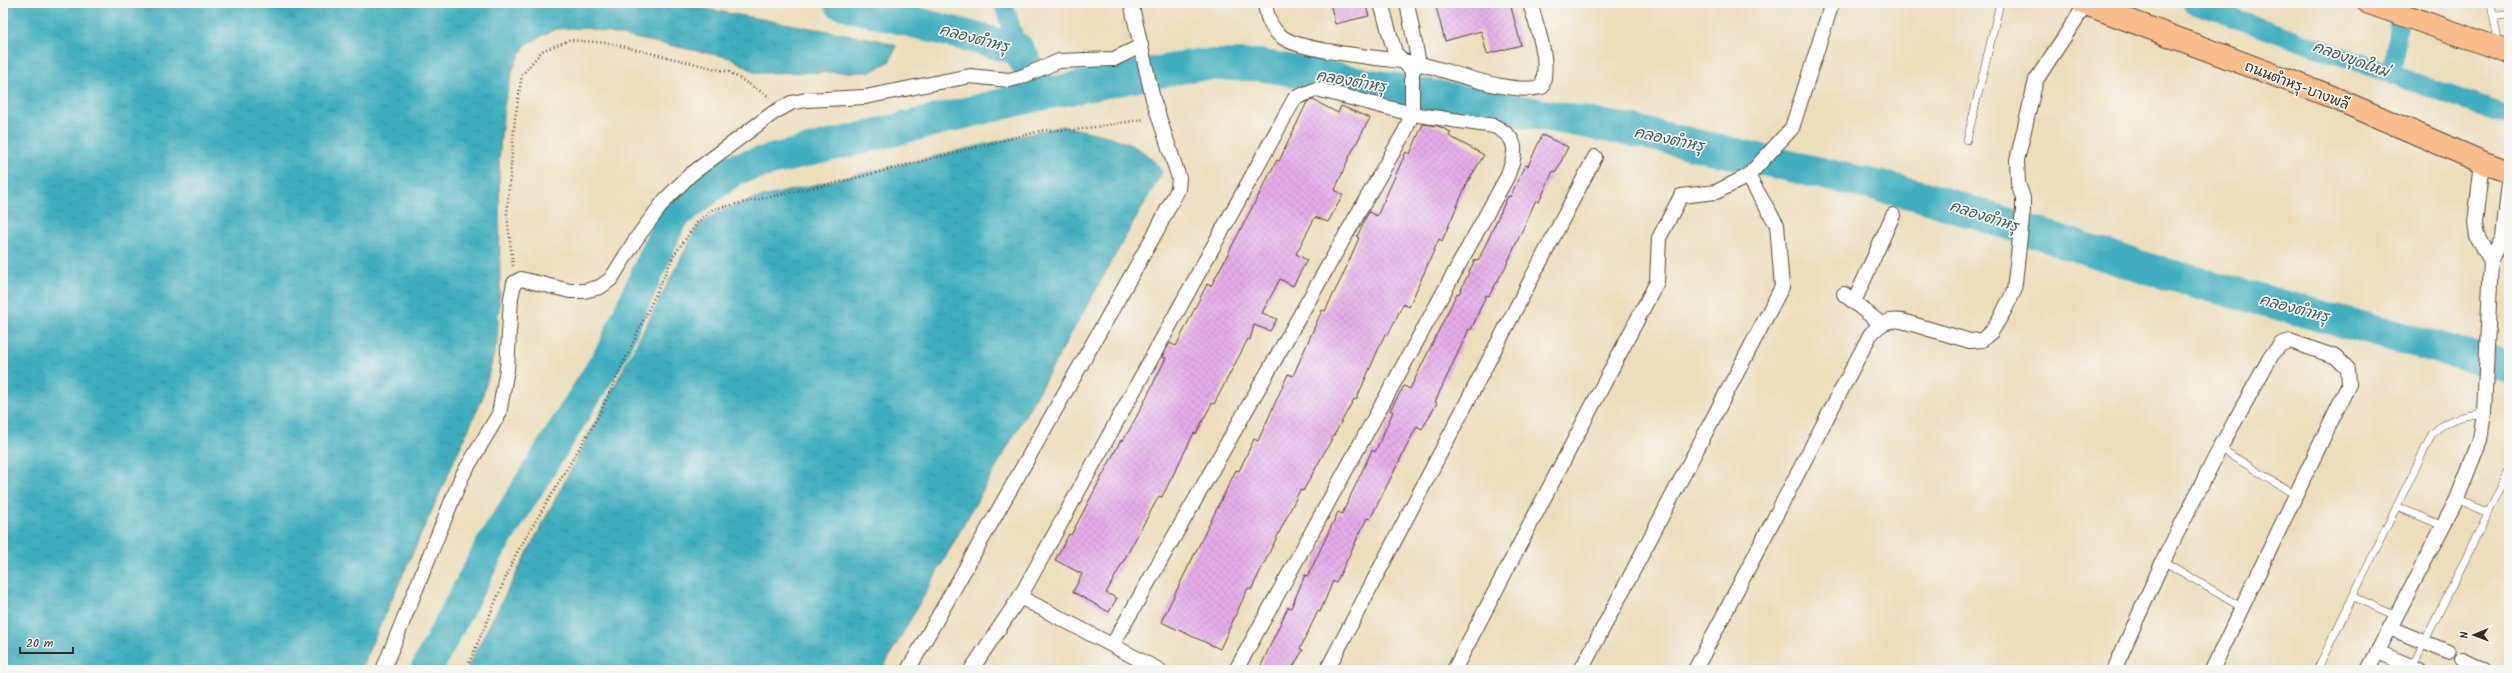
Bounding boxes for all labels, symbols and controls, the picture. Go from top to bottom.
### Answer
water label: คลองตำหรุ [937,18,1013,60]
water label: คลองขุดใหม่ [2309,35,2395,86]
street label: ถนนตำหรุ-บางพลี [2241,56,2352,116]
water label: คลองตำหรุ [1314,64,1390,100]
water label: คลองตำหรุ [1632,121,1708,160]
water label: คลองตำหรุ [1946,195,2023,240]
water label: คลองตำหรุ [2257,288,2333,330]
north arrow [2454,615,2494,655]
scale bar [20,629,73,655]
text: N [2456,631,2474,639]
text: 20 m [26,634,54,653]

